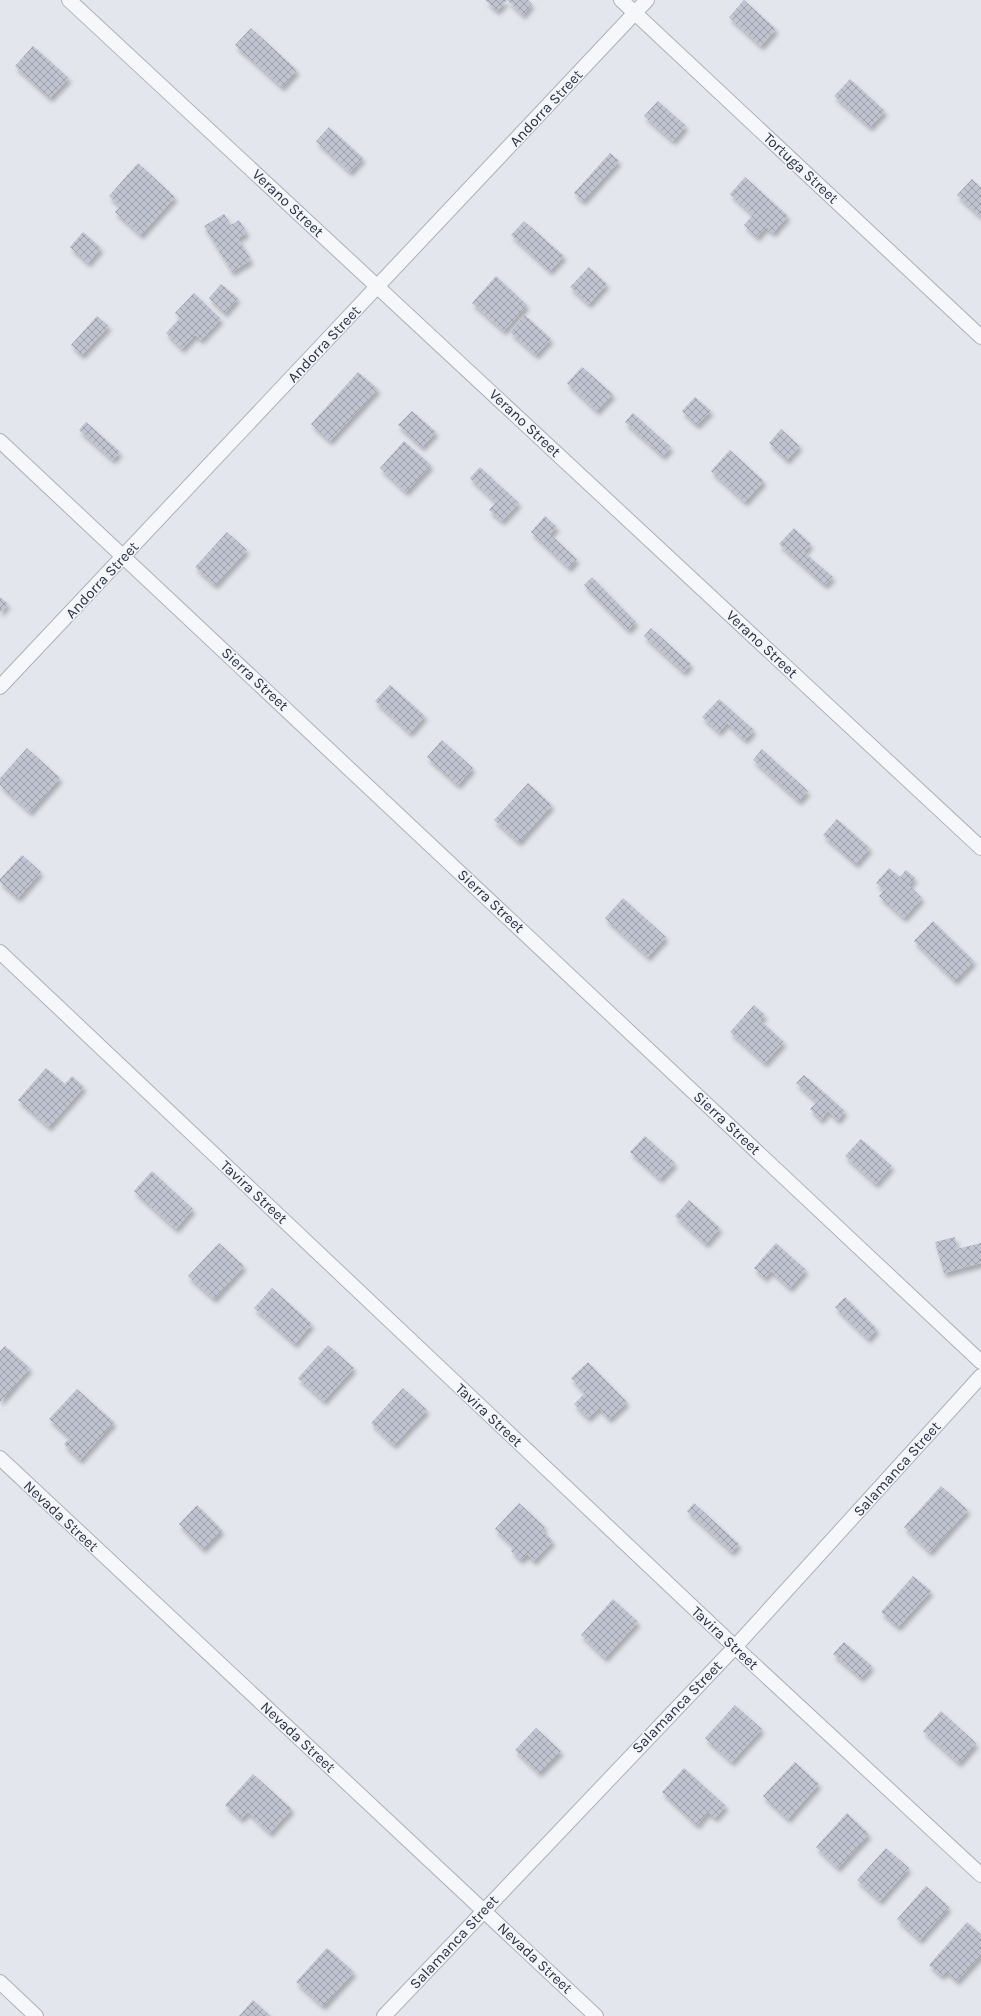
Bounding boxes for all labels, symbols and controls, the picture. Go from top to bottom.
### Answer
street label: Andorra Street [506,66,586,150]
street label: Tortuga Street [760,129,843,208]
street label: Verano Street [248,165,328,241]
street label: Andorra Street [284,302,364,386]
street label: Verano Street [485,385,565,461]
street label: Andorra Street [62,538,142,622]
street label: Verano Street [722,606,802,682]
street label: Sierra Street [218,643,293,715]
street label: Sierra Street [454,865,529,937]
street label: Sierra Street [690,1087,765,1159]
street label: Tavira Street [217,1156,291,1228]
street label: Tavira Street [452,1379,526,1451]
street label: Salamanca Street [850,1417,945,1520]
street label: Nevada Street [20,1477,102,1555]
street label: Tavira Street [688,1602,762,1674]
street label: Salamanca Street [628,1657,726,1757]
street label: Nevada Street [257,1698,339,1776]
street label: Salamanca Street [406,1891,502,1993]
street label: Nevada Street [494,1919,576,1997]

